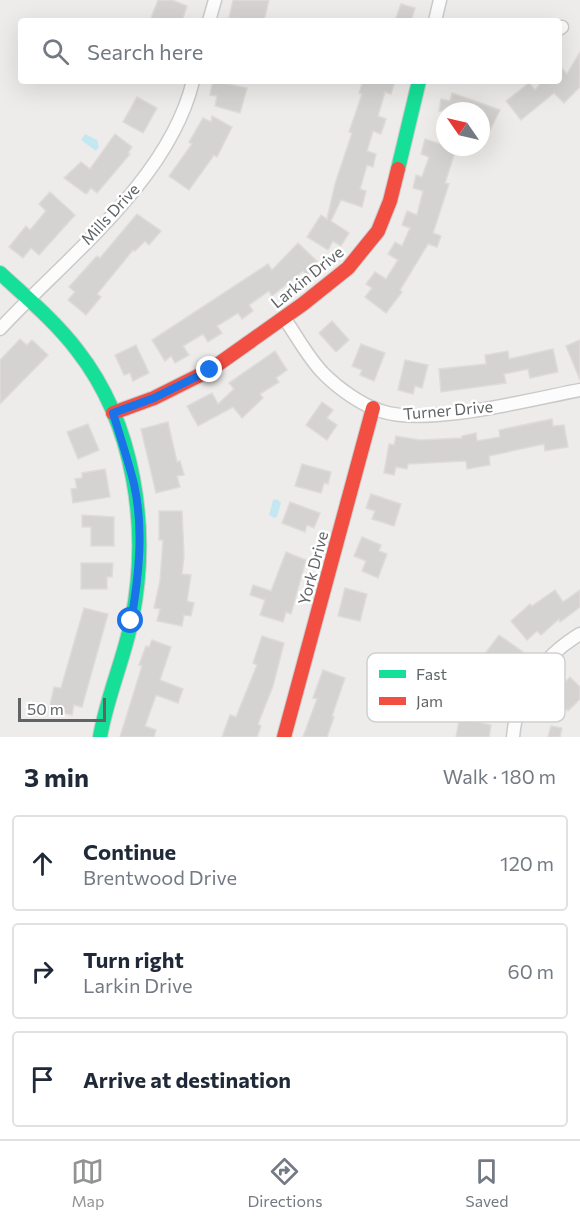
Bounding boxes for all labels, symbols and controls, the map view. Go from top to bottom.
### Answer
search box [18,18,562,84]
icon: search [39,35,72,68]
text: Search here [87,38,203,65]
north arrow [436,102,490,156]
street label: Mills Drive [77,179,143,248]
street label: Larkin Drive [267,242,347,312]
route end [196,356,222,382]
street label: Turner Drive [402,396,494,423]
street label: York Drive [294,529,331,607]
route start [117,607,143,633]
legend [367,653,565,722]
text: Fast [416,664,447,683]
text: Jam [416,691,443,710]
scale bar [18,695,106,722]
text: 50 m [27,699,64,718]
text: 3 min [24,761,89,792]
text: Walk · 180 m [443,764,556,788]
text: Continue [83,838,176,865]
icon: ahead [26,847,59,880]
text: 120 m [500,851,554,875]
text: Brentwood Drive [83,865,237,889]
text: Turn right [83,946,184,973]
icon: right [26,955,59,988]
text: 60 m [508,959,554,983]
text: Larkin Drive [83,973,193,997]
icon: arrive [26,1063,59,1096]
text: Arrive at destination [83,1066,291,1093]
tab: Map [71,1155,104,1210]
tab: Directions [247,1155,322,1210]
tab: Saved [465,1155,509,1210]

